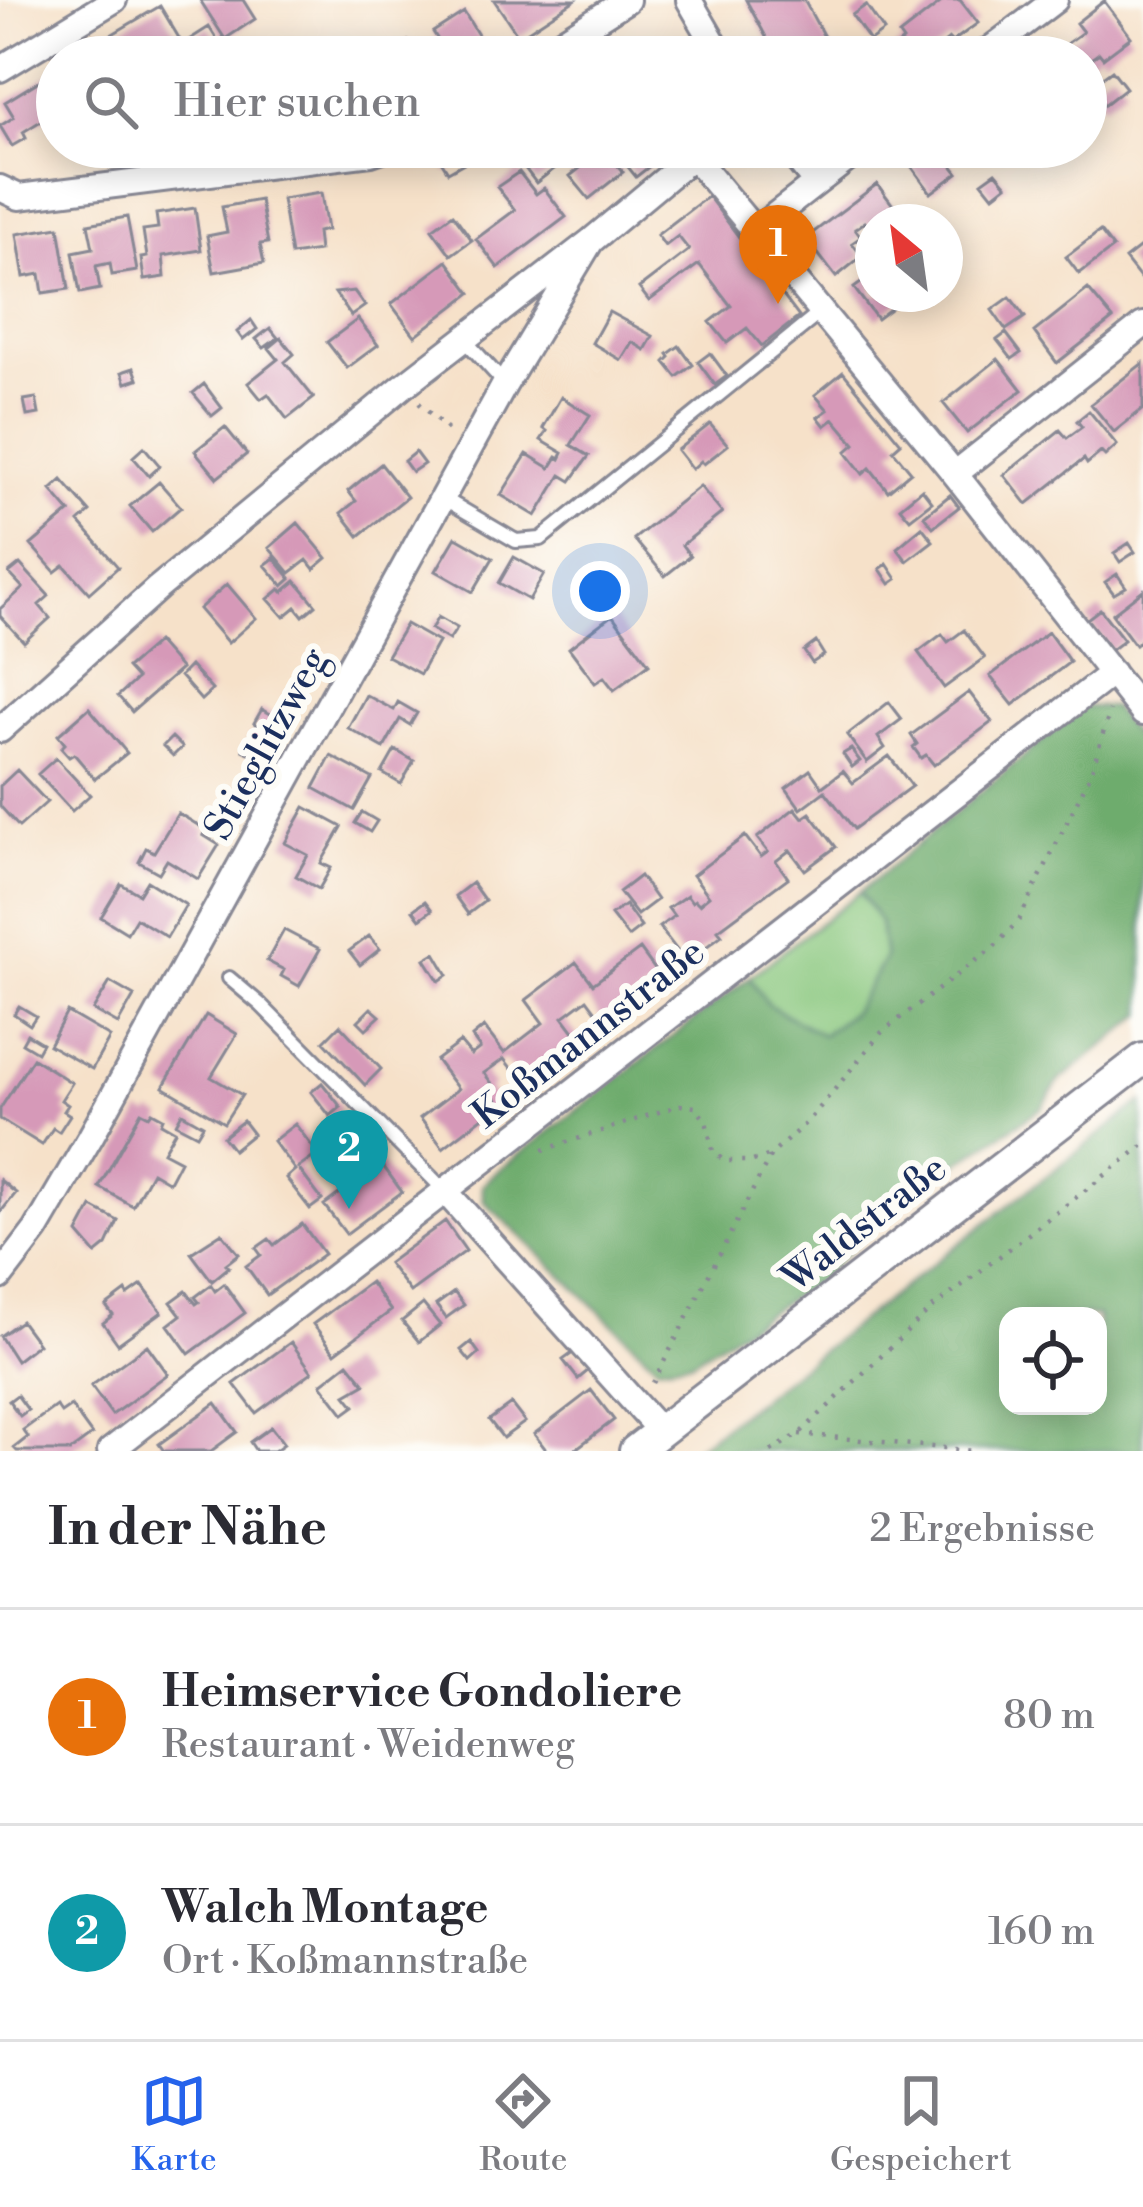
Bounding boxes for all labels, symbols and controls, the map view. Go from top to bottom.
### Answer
search box [36,36,1107,168]
icon: search [78,69,144,135]
text: Hier suchen [174,74,420,131]
north arrow [855,204,963,312]
pin: 1 [739,205,817,304]
your location [570,561,630,621]
street label: Stieglitzweg [194,639,340,849]
street label: Koßmannstraße [463,928,715,1140]
pin: 2 [310,1110,388,1209]
street label: Waldstraße [771,1145,957,1305]
map controls [999,1307,1107,1415]
button: locate [999,1307,1107,1415]
text: In der Nähe [48,1497,327,1561]
text: 2 Ergebnisse [870,1505,1095,1554]
text: Heimservice Gondoliere [162,1664,682,1721]
text: 1 [78,1692,96,1741]
text: 80 m [1003,1692,1095,1741]
text: Restaurant · Weidenweg [162,1721,575,1770]
text: Walch Montage [162,1880,488,1937]
text: 2 [75,1908,99,1957]
text: 160 m [988,1908,1095,1957]
text: Ort · Koßmannstraße [162,1937,528,1986]
tab: Karte [131,2068,217,2181]
tab: Route [479,2068,567,2181]
tab: Gespeichert [830,2068,1012,2181]

